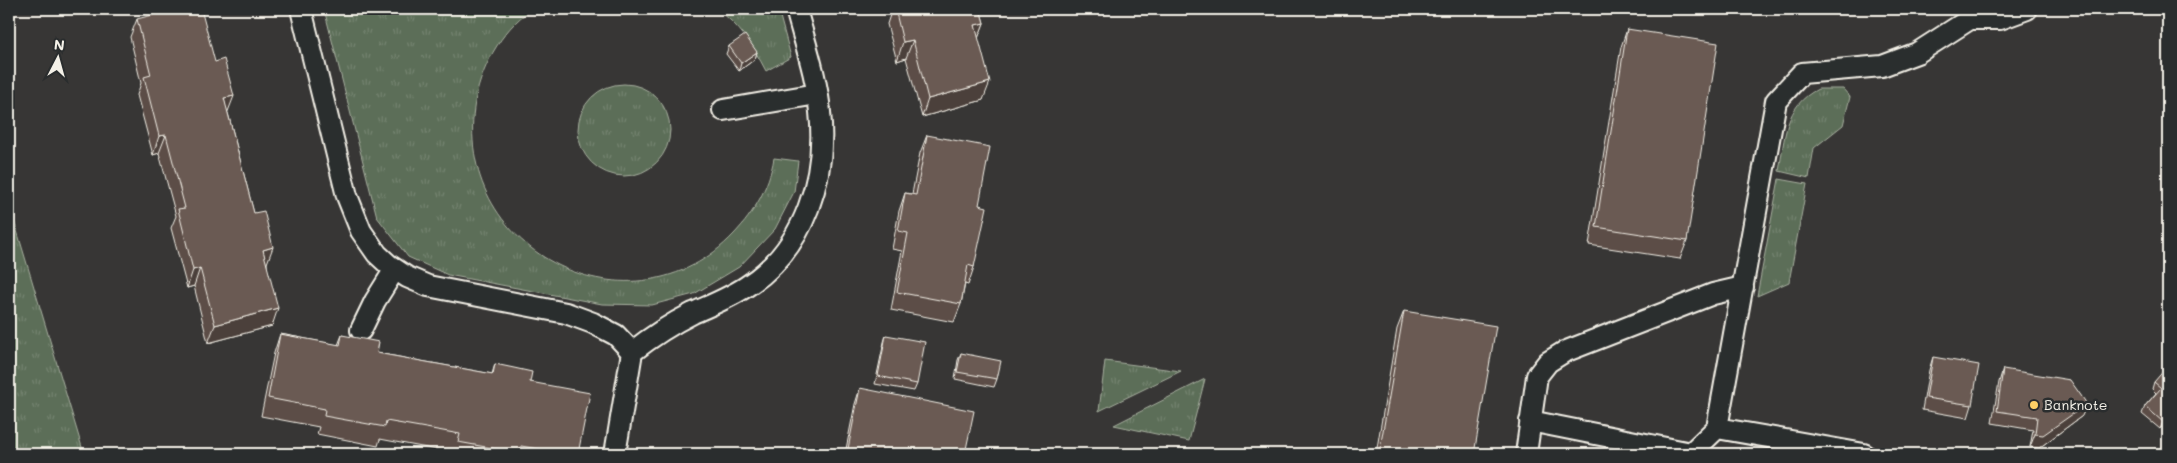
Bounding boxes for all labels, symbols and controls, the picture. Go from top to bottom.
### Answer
north arrow [32,32,82,82]
text: N [53,35,66,55]
place label: Banknote [2044,395,2108,414]
marker: Banknote [2028,399,2040,411]

